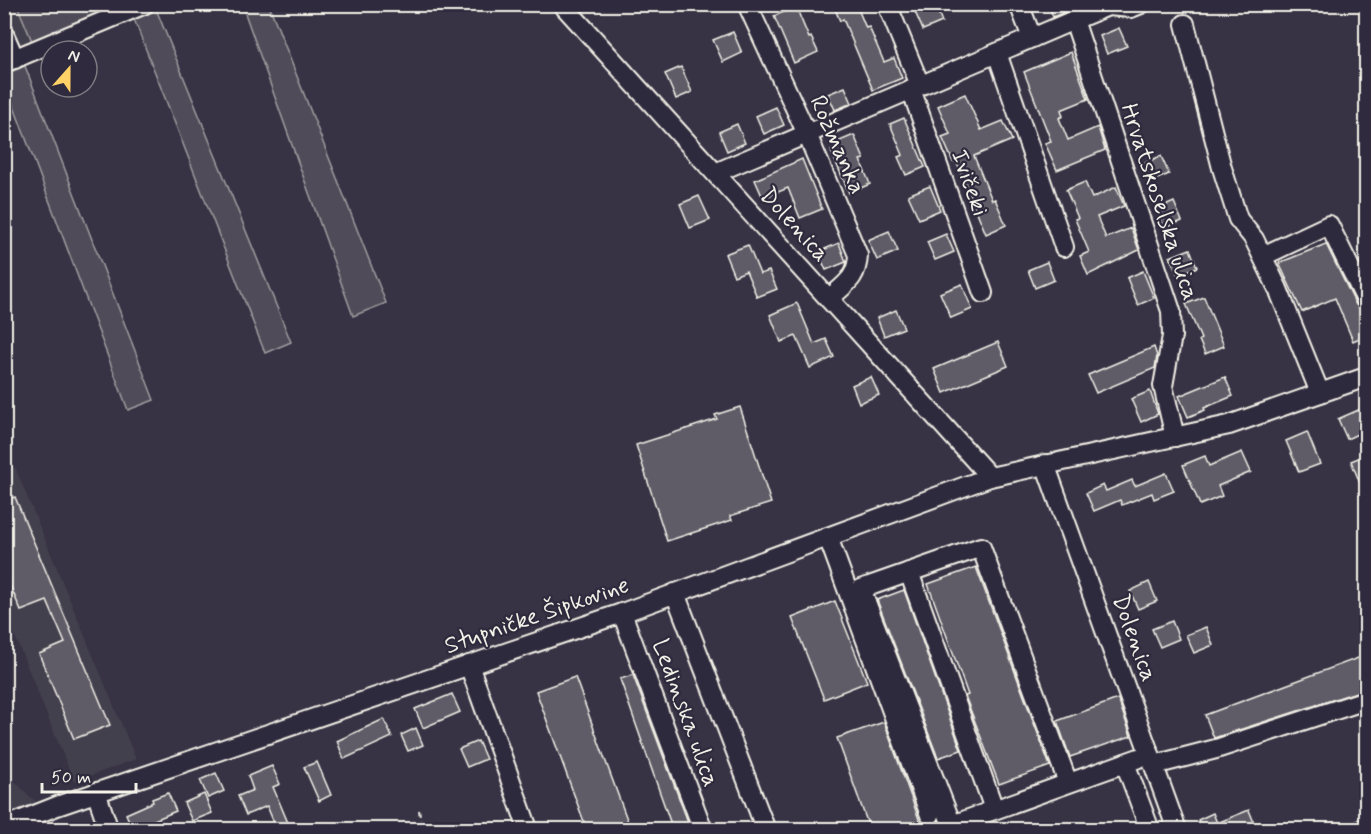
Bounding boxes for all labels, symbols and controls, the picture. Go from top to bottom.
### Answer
north arrow [39,39,99,99]
text: N [65,45,83,68]
street label: Rožmanka [802,91,872,199]
street label: Hrvatskoselska ulica [1113,100,1205,304]
street label: Ivičeki [943,145,995,221]
street label: Dolenica [752,181,836,269]
street label: Stupničke Šipkovine [440,570,634,662]
street label: Dolenica [1104,590,1164,686]
street label: Ledinska ulica [644,635,726,791]
scale bar [42,756,136,794]
text: 50 m [51,766,91,790]

